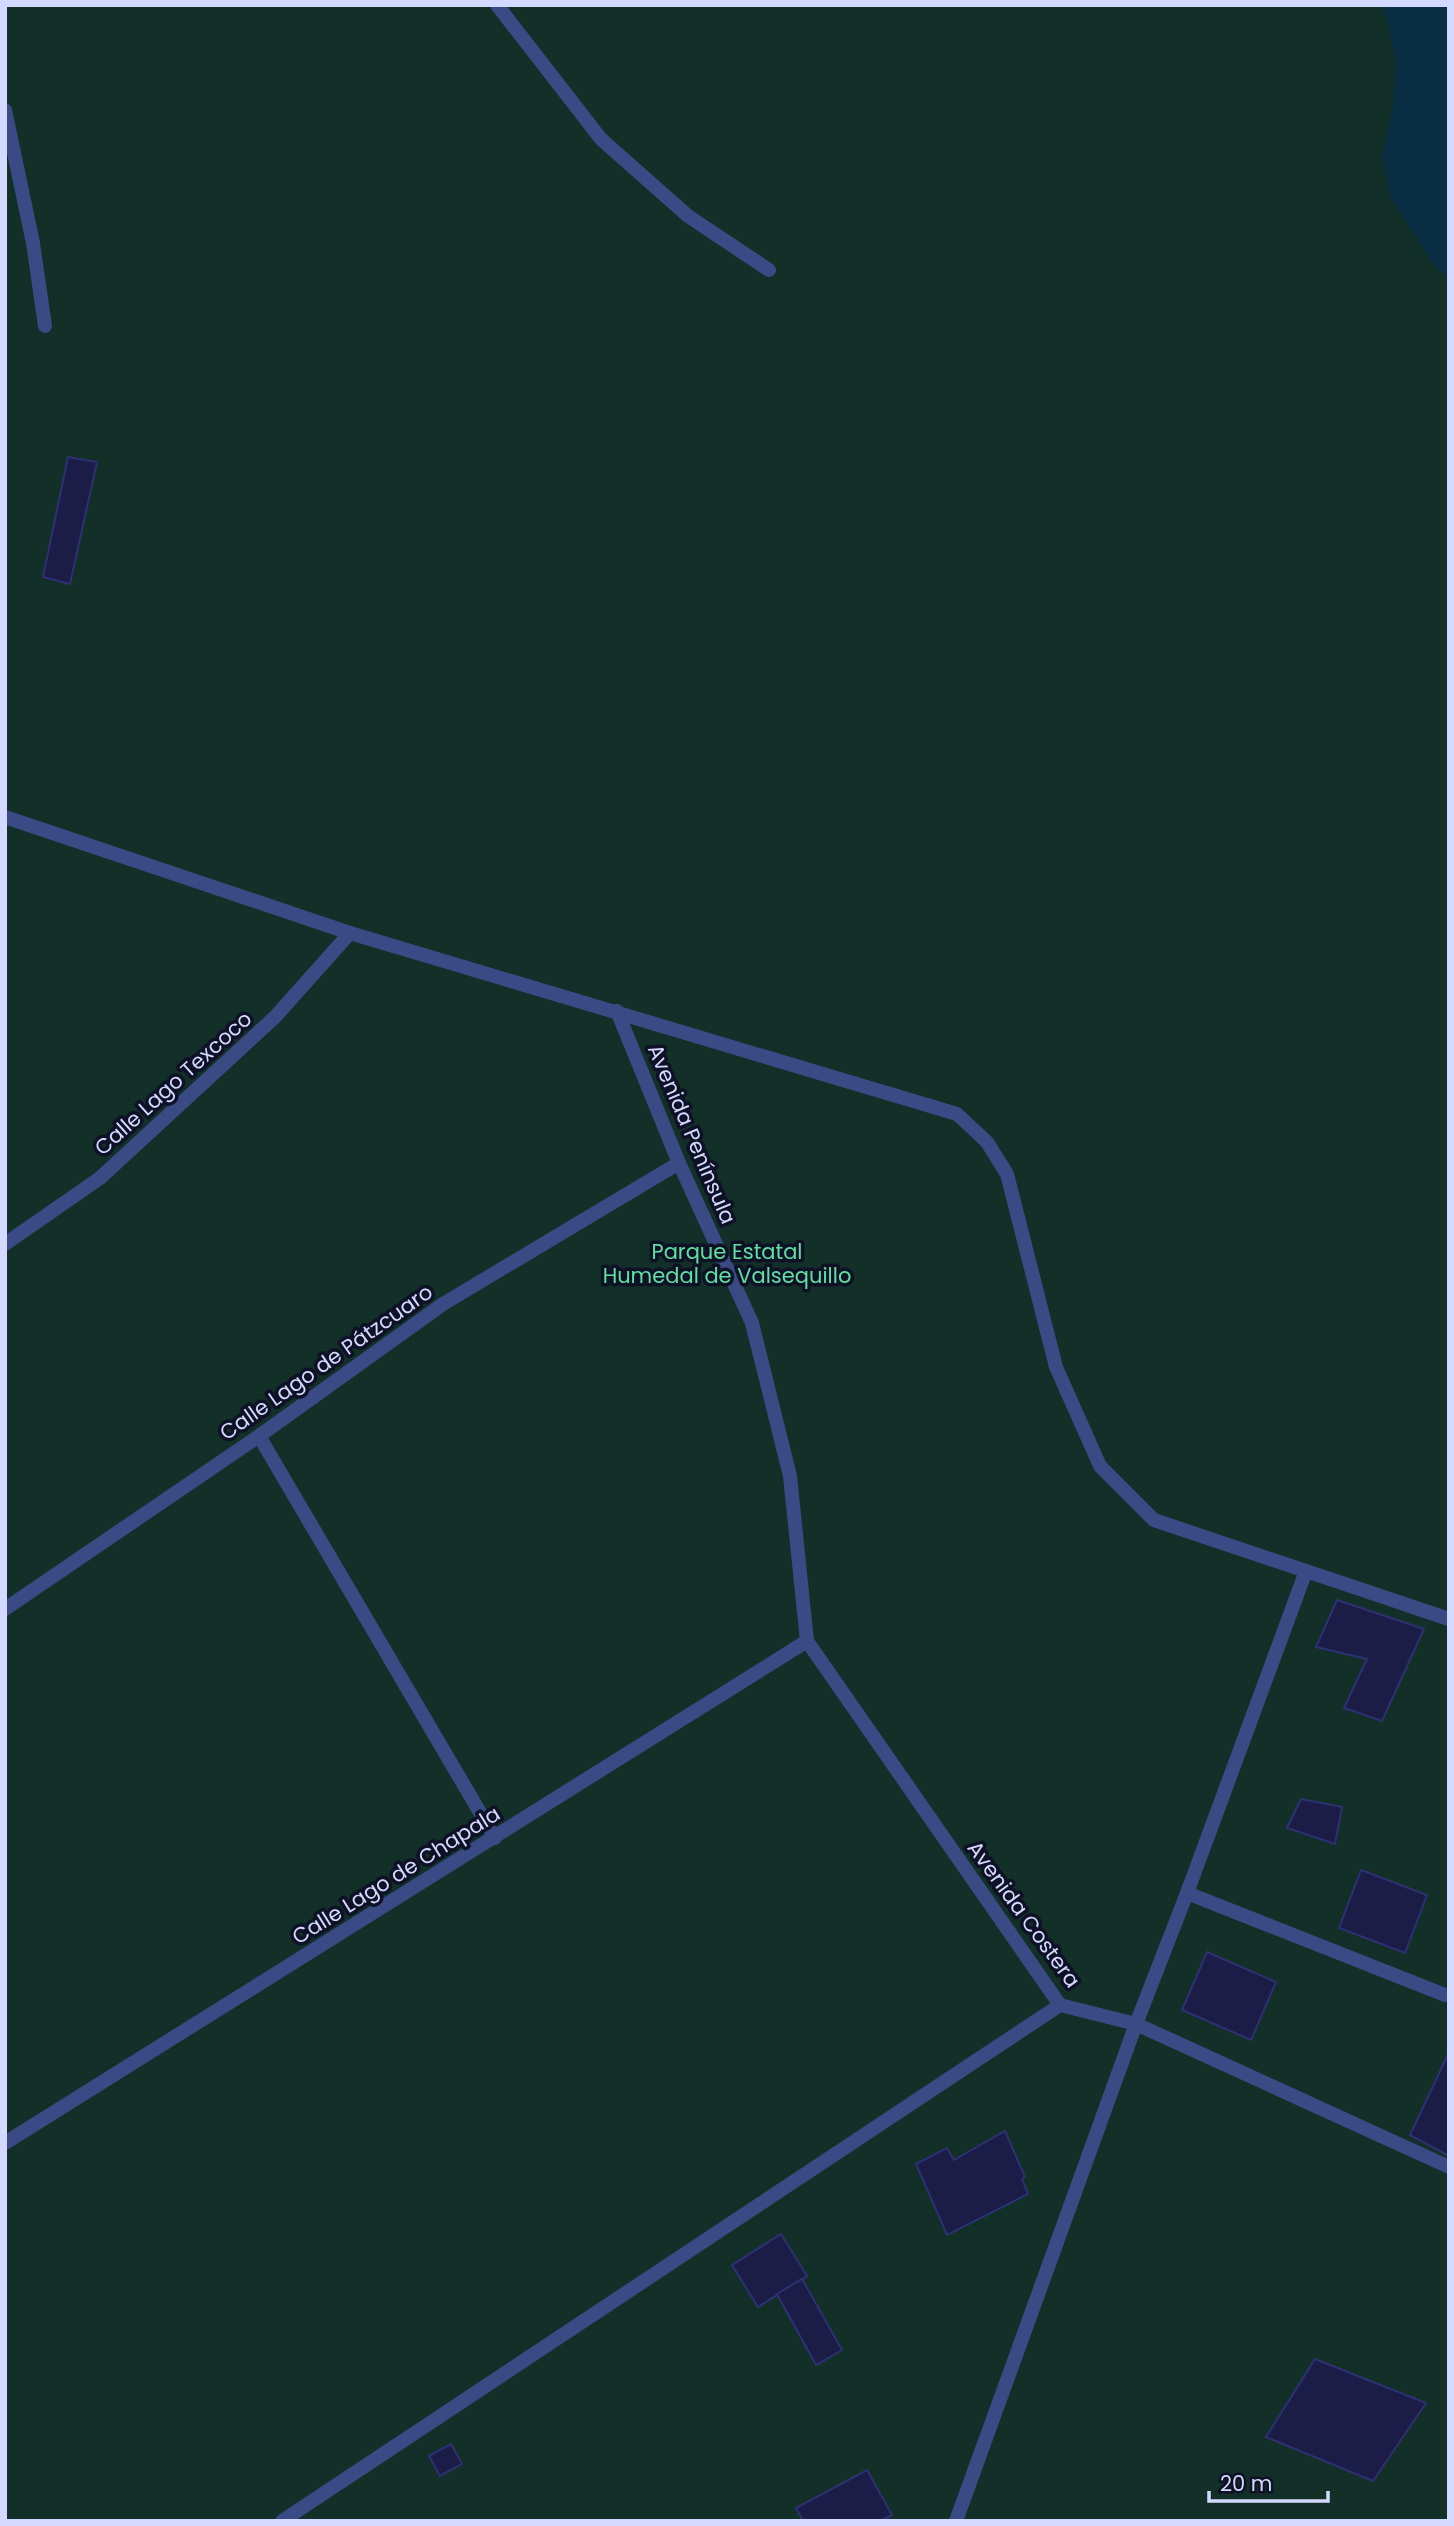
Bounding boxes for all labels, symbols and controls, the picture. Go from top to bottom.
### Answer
street label: Calle Lago Texcoco [88,1004,258,1162]
street label: Avenida Península [641,1040,743,1228]
park label: Parque Estatal Humedal de Valsequillo [603,1237,851,1290]
street label: Calle Lago de Pátzcuaro [214,1277,438,1447]
street label: Calle Lago de Chapala [286,1799,506,1951]
street label: Avenida Costera [961,1835,1087,1993]
scale bar [1209,2460,1328,2504]
text: 20 m [1220,2469,1273,2498]

